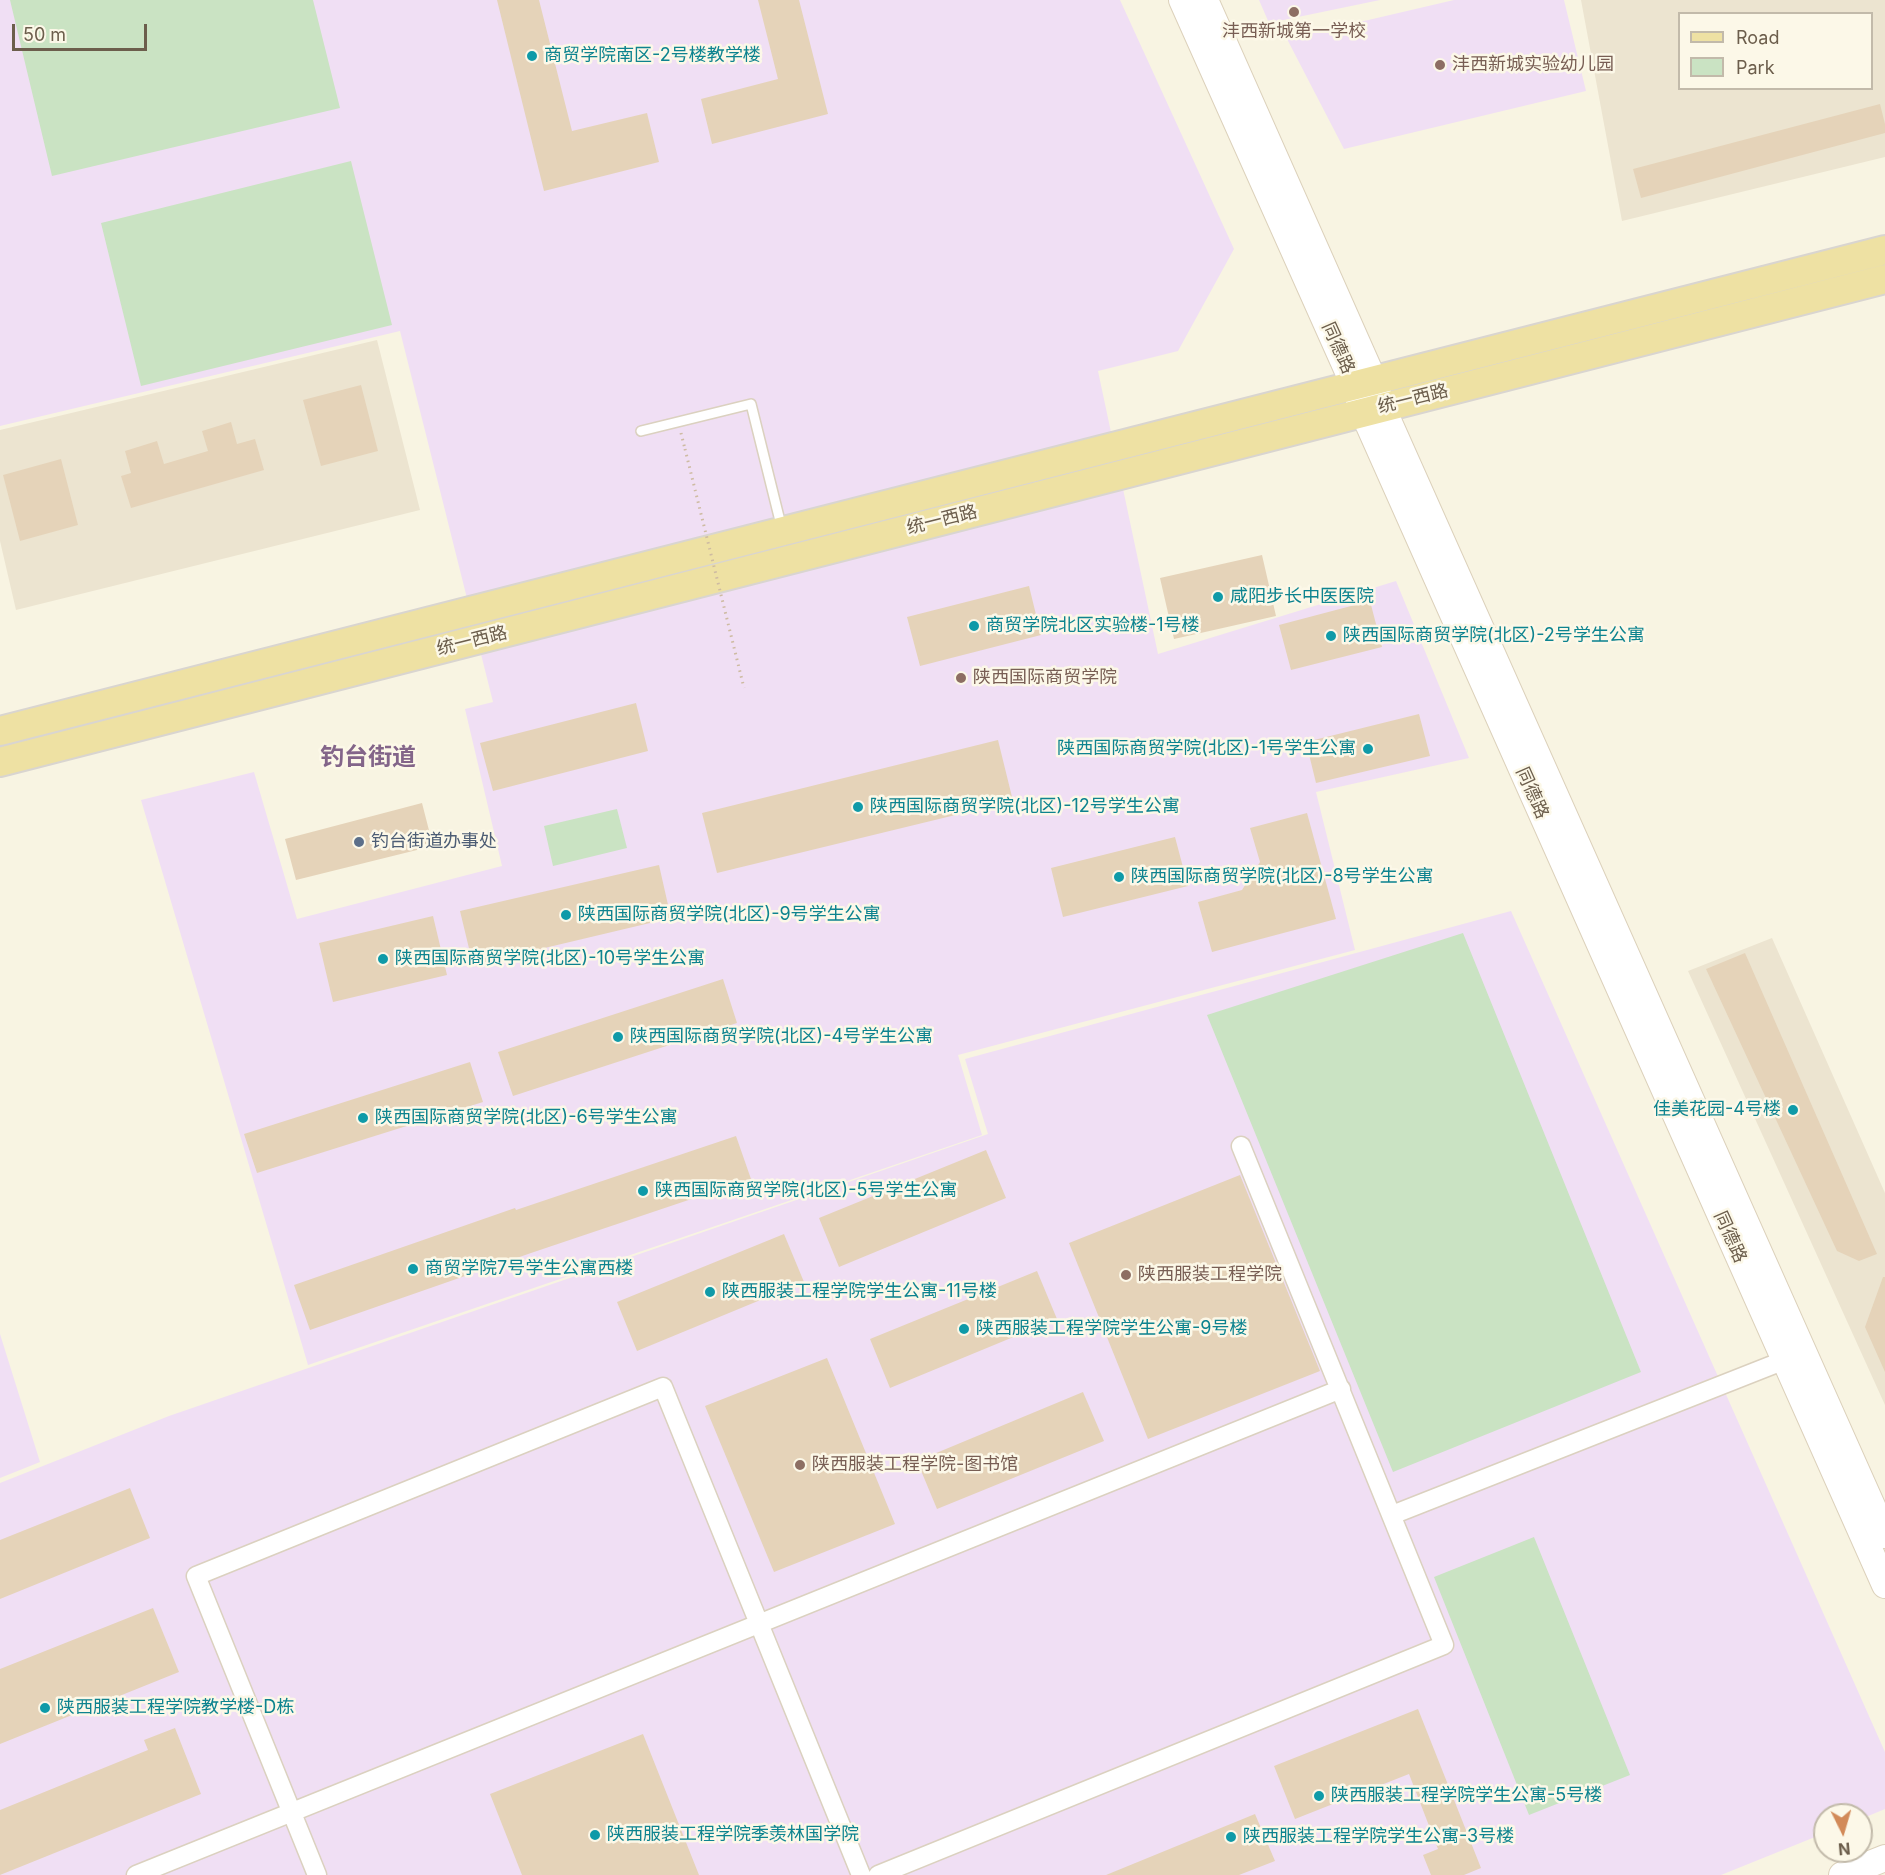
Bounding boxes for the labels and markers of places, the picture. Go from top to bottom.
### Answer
marker: 沣西新城第一学校 [1287,5,1301,19]
place label: 沣西新城第一学校 [1222,21,1366,43]
place label: 商贸学院南区-2号楼教学楼 [544,45,761,67]
marker: 商贸学院南区-2号楼教学楼 [525,49,539,63]
place label: 沣西新城实验幼儿园 [1452,54,1614,76]
marker: 沣西新城实验幼儿园 [1433,58,1447,72]
place label: 咸阳步长中医医院 [1230,586,1374,608]
marker: 咸阳步长中医医院 [1211,590,1225,604]
place label: 商贸学院北区实验楼-1号楼 [986,615,1200,637]
marker: 商贸学院北区实验楼-1号楼 [967,619,981,633]
place label: 陕西国际商贸学院(北区)-2号学生公寓 [1343,625,1645,647]
marker: 陕西国际商贸学院(北区)-2号学生公寓 [1324,629,1338,643]
place label: 陕西国际商贸学院 [973,667,1117,689]
marker: 陕西国际商贸学院 [954,671,968,685]
place label: 陕西国际商贸学院(北区)-1号学生公寓 [1057,738,1356,760]
marker: 陕西国际商贸学院(北区)-1号学生公寓 [1361,742,1375,756]
place label: 陕西国际商贸学院(北区)-12号学生公寓 [870,796,1180,818]
marker: 陕西国际商贸学院(北区)-12号学生公寓 [851,800,865,814]
place label: 钓台街道办事处 [371,831,497,853]
marker: 钓台街道办事处 [352,835,366,849]
place label: 陕西国际商贸学院(北区)-8号学生公寓 [1131,866,1434,888]
marker: 陕西国际商贸学院(北区)-8号学生公寓 [1112,870,1126,884]
place label: 陕西国际商贸学院(北区)-9号学生公寓 [578,904,881,926]
marker: 陕西国际商贸学院(北区)-9号学生公寓 [559,908,573,922]
place label: 陕西国际商贸学院(北区)-10号学生公寓 [395,948,705,970]
marker: 陕西国际商贸学院(北区)-10号学生公寓 [376,952,390,966]
place label: 陕西国际商贸学院(北区)-4号学生公寓 [630,1026,933,1048]
marker: 陕西国际商贸学院(北区)-4号学生公寓 [611,1030,625,1044]
place label: 佳美花园-4号楼 [1653,1099,1781,1121]
marker: 佳美花园-4号楼 [1786,1103,1800,1117]
place label: 陕西国际商贸学院(北区)-6号学生公寓 [375,1107,678,1129]
marker: 陕西国际商贸学院(北区)-6号学生公寓 [356,1111,370,1125]
place label: 陕西国际商贸学院(北区)-5号学生公寓 [655,1180,957,1202]
marker: 陕西国际商贸学院(北区)-5号学生公寓 [636,1184,650,1198]
place label: 商贸学院7号学生公寓西楼 [425,1258,633,1280]
marker: 商贸学院7号学生公寓西楼 [406,1262,420,1276]
place label: 陕西服装工程学院 [1138,1264,1282,1286]
marker: 陕西服装工程学院 [1119,1268,1133,1282]
place label: 陕西服装工程学院学生公寓-11号楼 [722,1281,997,1303]
marker: 陕西服装工程学院学生公寓-11号楼 [703,1285,717,1299]
place label: 陕西服装工程学院学生公寓-9号楼 [976,1318,1247,1340]
marker: 陕西服装工程学院学生公寓-9号楼 [957,1322,971,1336]
place label: 陕西服装工程学院-图书馆 [812,1454,1018,1476]
marker: 陕西服装工程学院-图书馆 [793,1458,807,1472]
place label: 陕西服装工程学院教学楼-D栋 [57,1697,294,1719]
marker: 陕西服装工程学院教学楼-D栋 [38,1701,52,1715]
place label: 陕西服装工程学院学生公寓-5号楼 [1331,1785,1602,1807]
marker: 陕西服装工程学院学生公寓-5号楼 [1312,1789,1326,1803]
place label: 陕西服装工程学院季羡林国学院 [607,1824,859,1846]
place label: 陕西服装工程学院学生公寓-3号楼 [1243,1826,1514,1848]
marker: 陕西服装工程学院季羡林国学院 [588,1828,602,1842]
marker: 陕西服装工程学院学生公寓-3号楼 [1224,1830,1238,1844]

